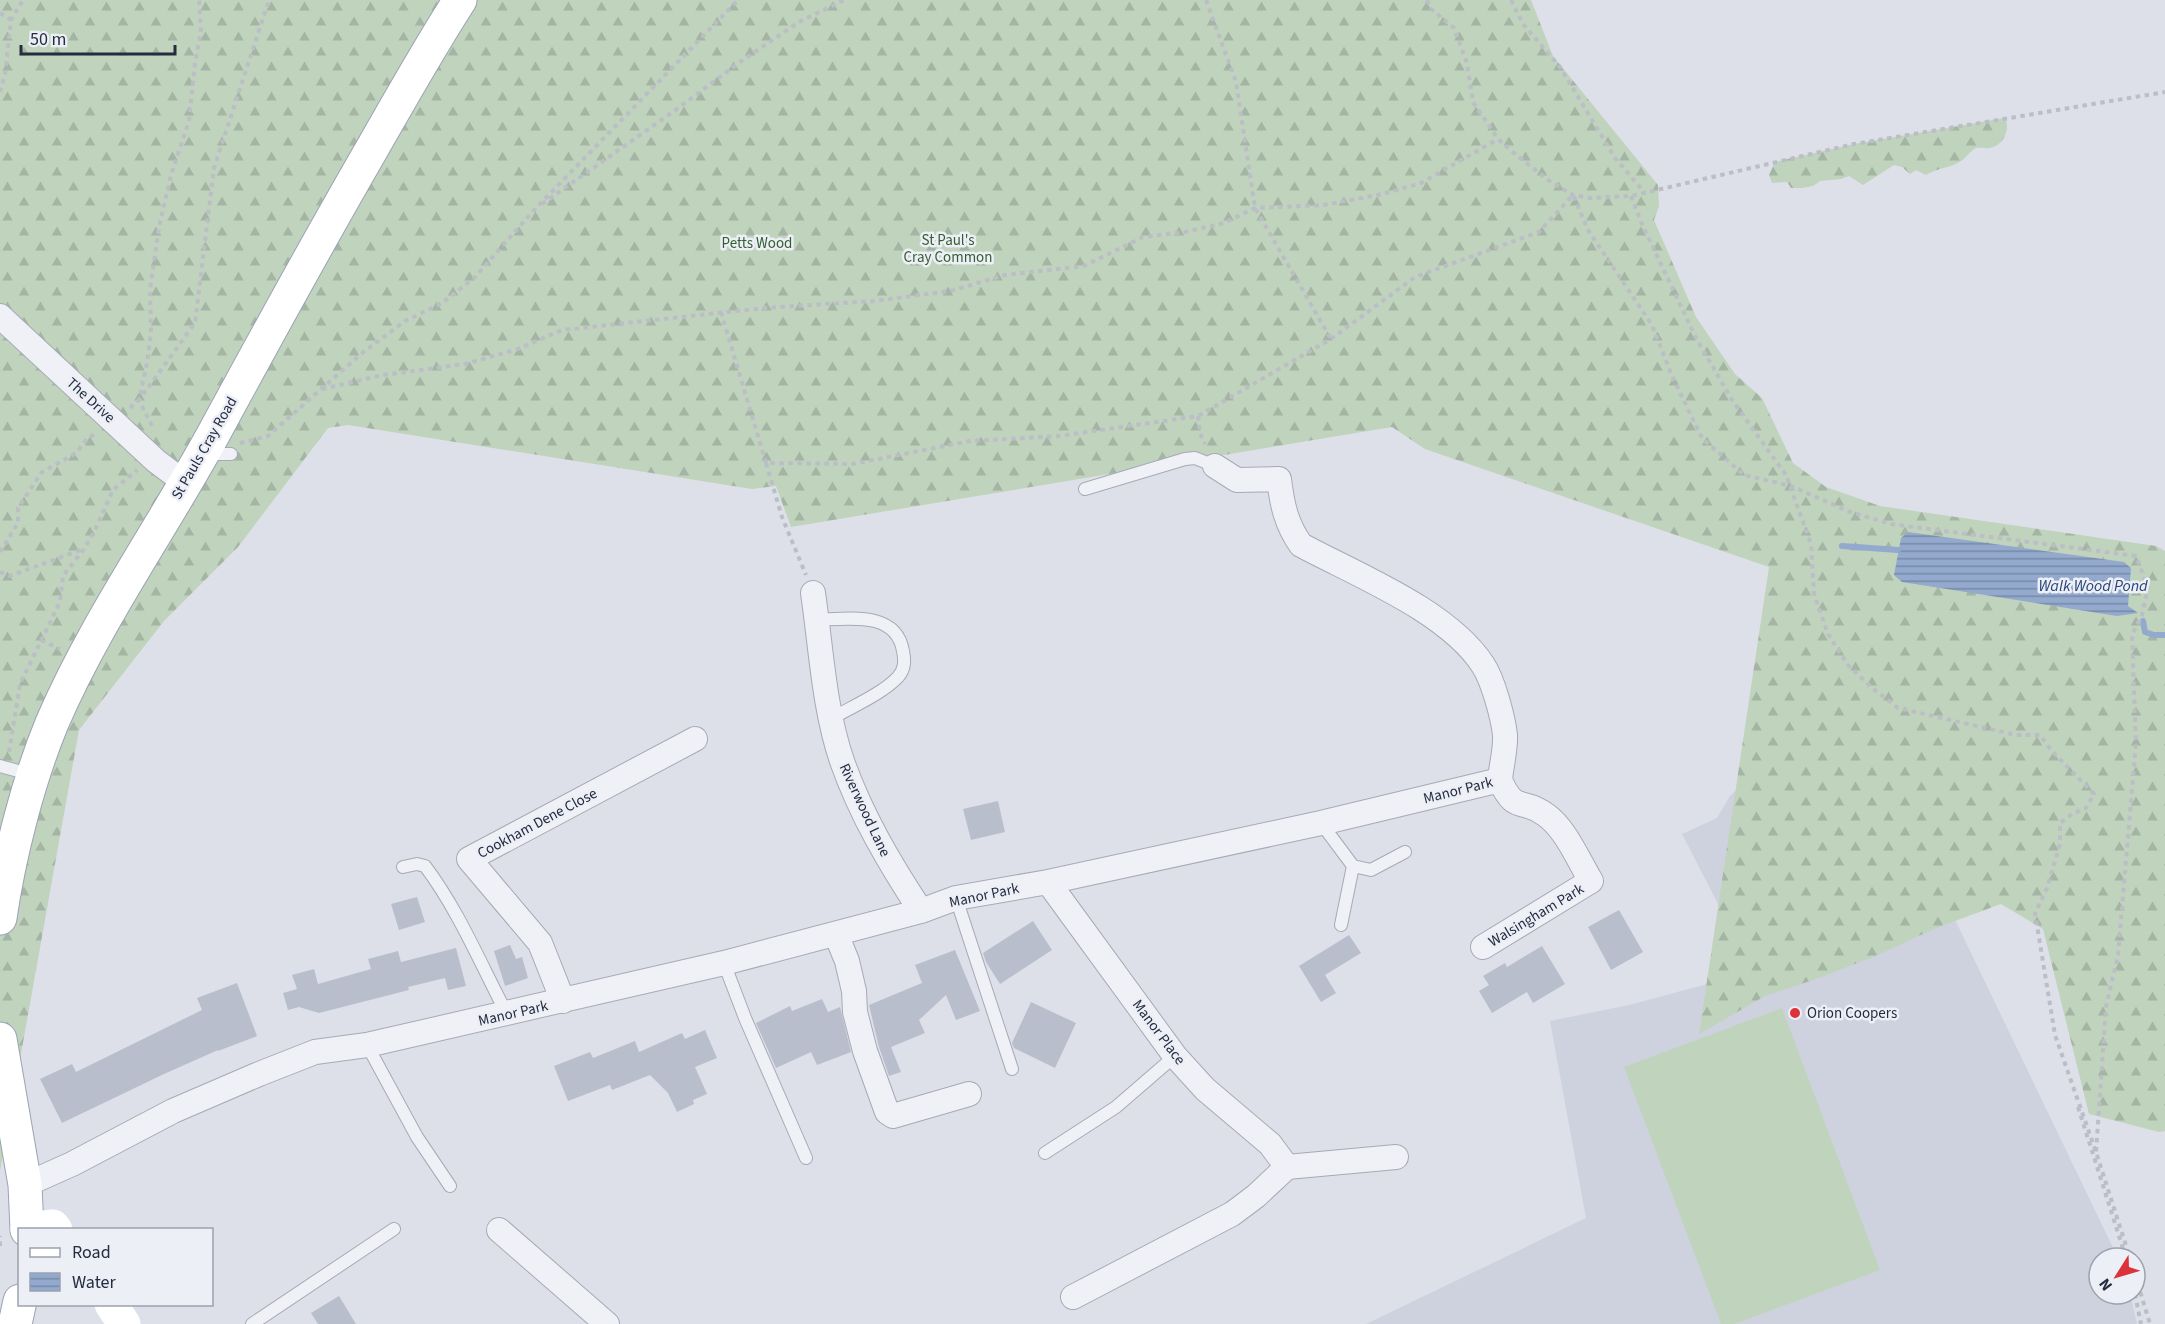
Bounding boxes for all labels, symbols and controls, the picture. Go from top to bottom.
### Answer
scale bar [21,18,176,56]
text: 50 m [30,27,66,52]
park label: St Paul's Cray Common [904,230,992,268]
park label: Petts Wood [722,233,792,254]
street label: The Drive [62,373,120,428]
street label: St Pauls Cray Road [166,393,242,504]
water label: Walk Wood Pond [2038,575,2148,597]
street label: Riverwood Lane [834,760,895,860]
street label: Manor Park [1421,772,1496,809]
street label: Cookham Dene Close [474,783,601,864]
street label: Manor Park [947,878,1022,913]
street label: Walsingham Park [1485,878,1588,952]
street label: Manor Park [476,995,551,1032]
street label: Manor Place [1127,995,1190,1069]
place label: Orion Coopers [1807,1003,1897,1024]
marker: Orion Coopers [1788,1006,1802,1020]
legend [18,1228,213,1306]
text: Road [72,1240,111,1265]
north arrow [2087,1246,2147,1306]
text: Water [72,1270,116,1295]
text: N [2094,1274,2118,1295]

